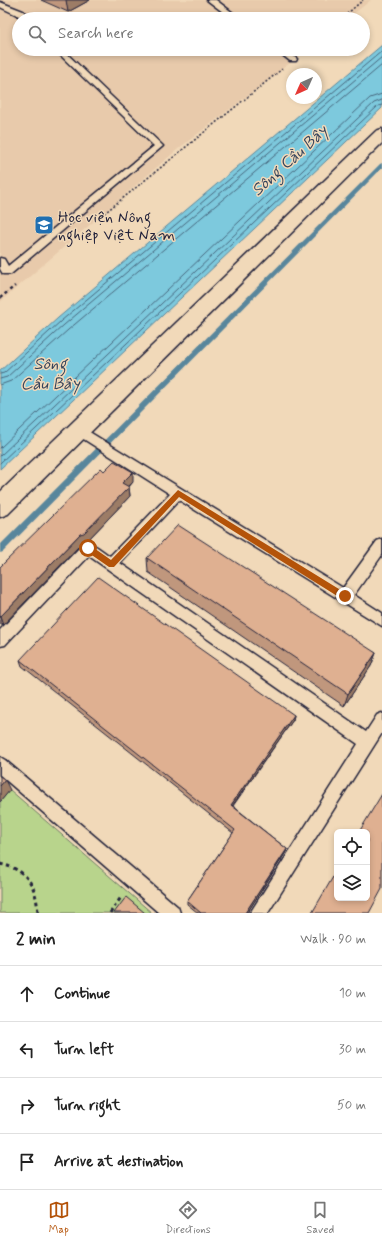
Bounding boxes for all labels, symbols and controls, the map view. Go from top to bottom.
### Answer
search box [12,12,370,56]
icon: search [26,23,48,45]
text: Search here [58,24,134,44]
north arrow [286,68,322,104]
water label: Sông Cầu Bây [247,120,335,202]
place label: Học viện Nông nghiệp Việt Nam [58,207,175,247]
school or university icon: Học viện Nông nghiệp Việt Nam [33,214,55,236]
water label: Sông Cầu Bây [21,353,80,395]
route start [79,539,97,557]
route end [336,587,354,605]
map controls [334,829,370,901]
button: locate [334,829,370,865]
button: layers [334,865,370,901]
text: 2 min [16,928,56,950]
text: Walk · 90 m [300,931,366,948]
icon: ahead [16,983,38,1005]
text: Continue [54,984,110,1004]
text: 10 m [339,985,366,1002]
icon: left [16,1039,38,1061]
text: Turn left [54,1040,114,1060]
text: 30 m [339,1041,366,1058]
icon: right [16,1095,38,1117]
text: Turn right [54,1096,121,1116]
text: 50 m [337,1097,366,1114]
icon: arrive [16,1151,38,1173]
text: Arrive at destination [54,1152,183,1172]
tab: Map [48,1199,70,1237]
tab: Directions [165,1199,211,1237]
tab: Saved [306,1199,334,1237]

